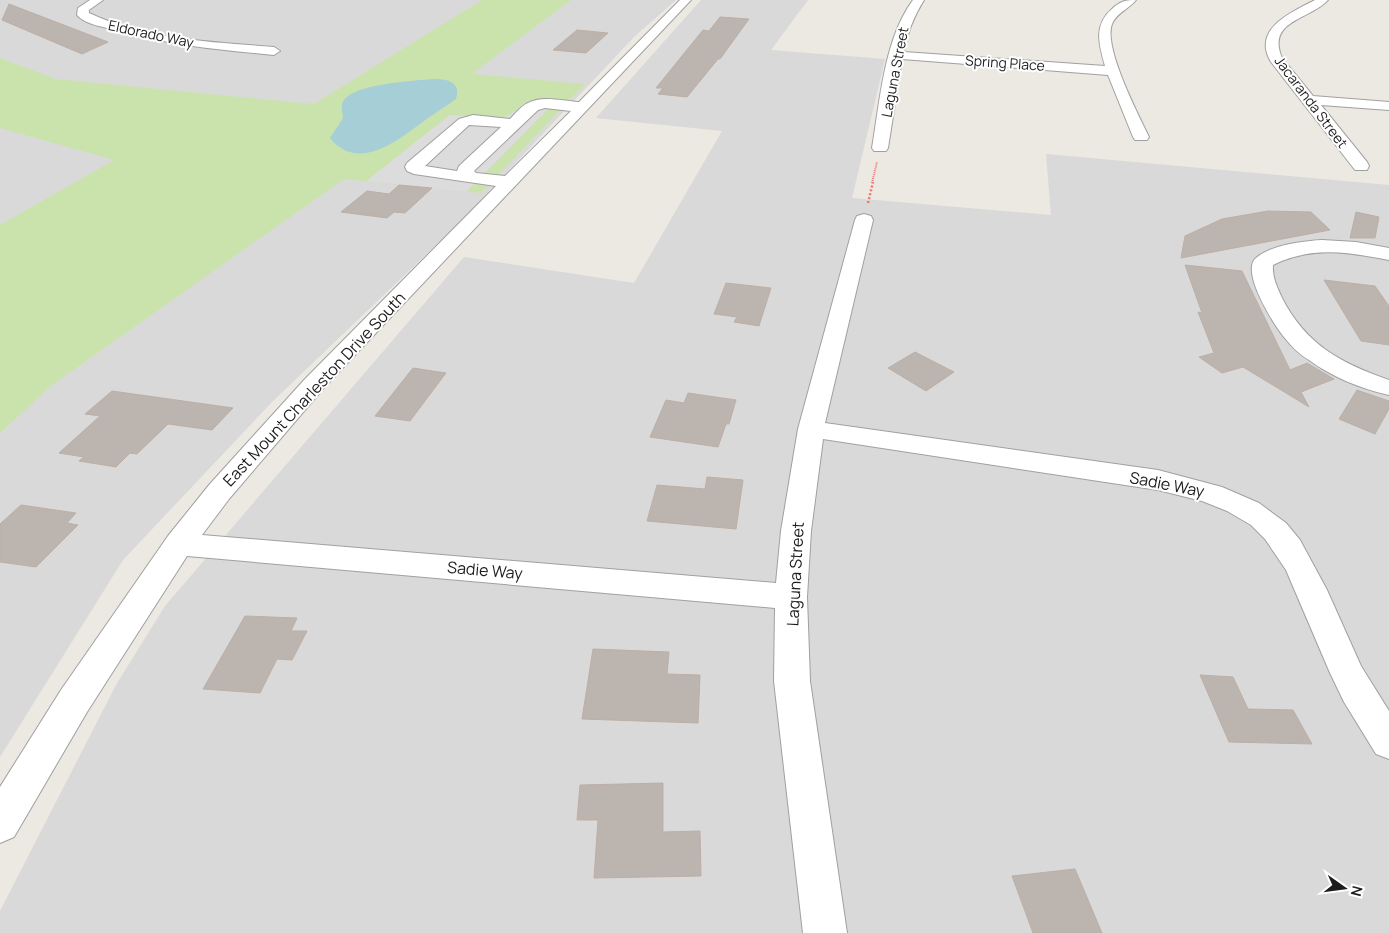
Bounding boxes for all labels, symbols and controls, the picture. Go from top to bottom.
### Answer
street label: Eldorado Way [107,15,196,52]
street label: Laguna Street [876,25,913,119]
street label: Spring Place [965,50,1046,75]
street label: Jacaranda Street [1271,52,1352,152]
street label: East Mount Charleston Drive South [218,287,410,491]
street label: Sadie Way [1128,466,1207,502]
street label: Laguna Street [781,521,809,627]
street label: Sadie Way [446,556,524,584]
north arrow [1319,863,1369,913]
text: N [1347,884,1368,898]

